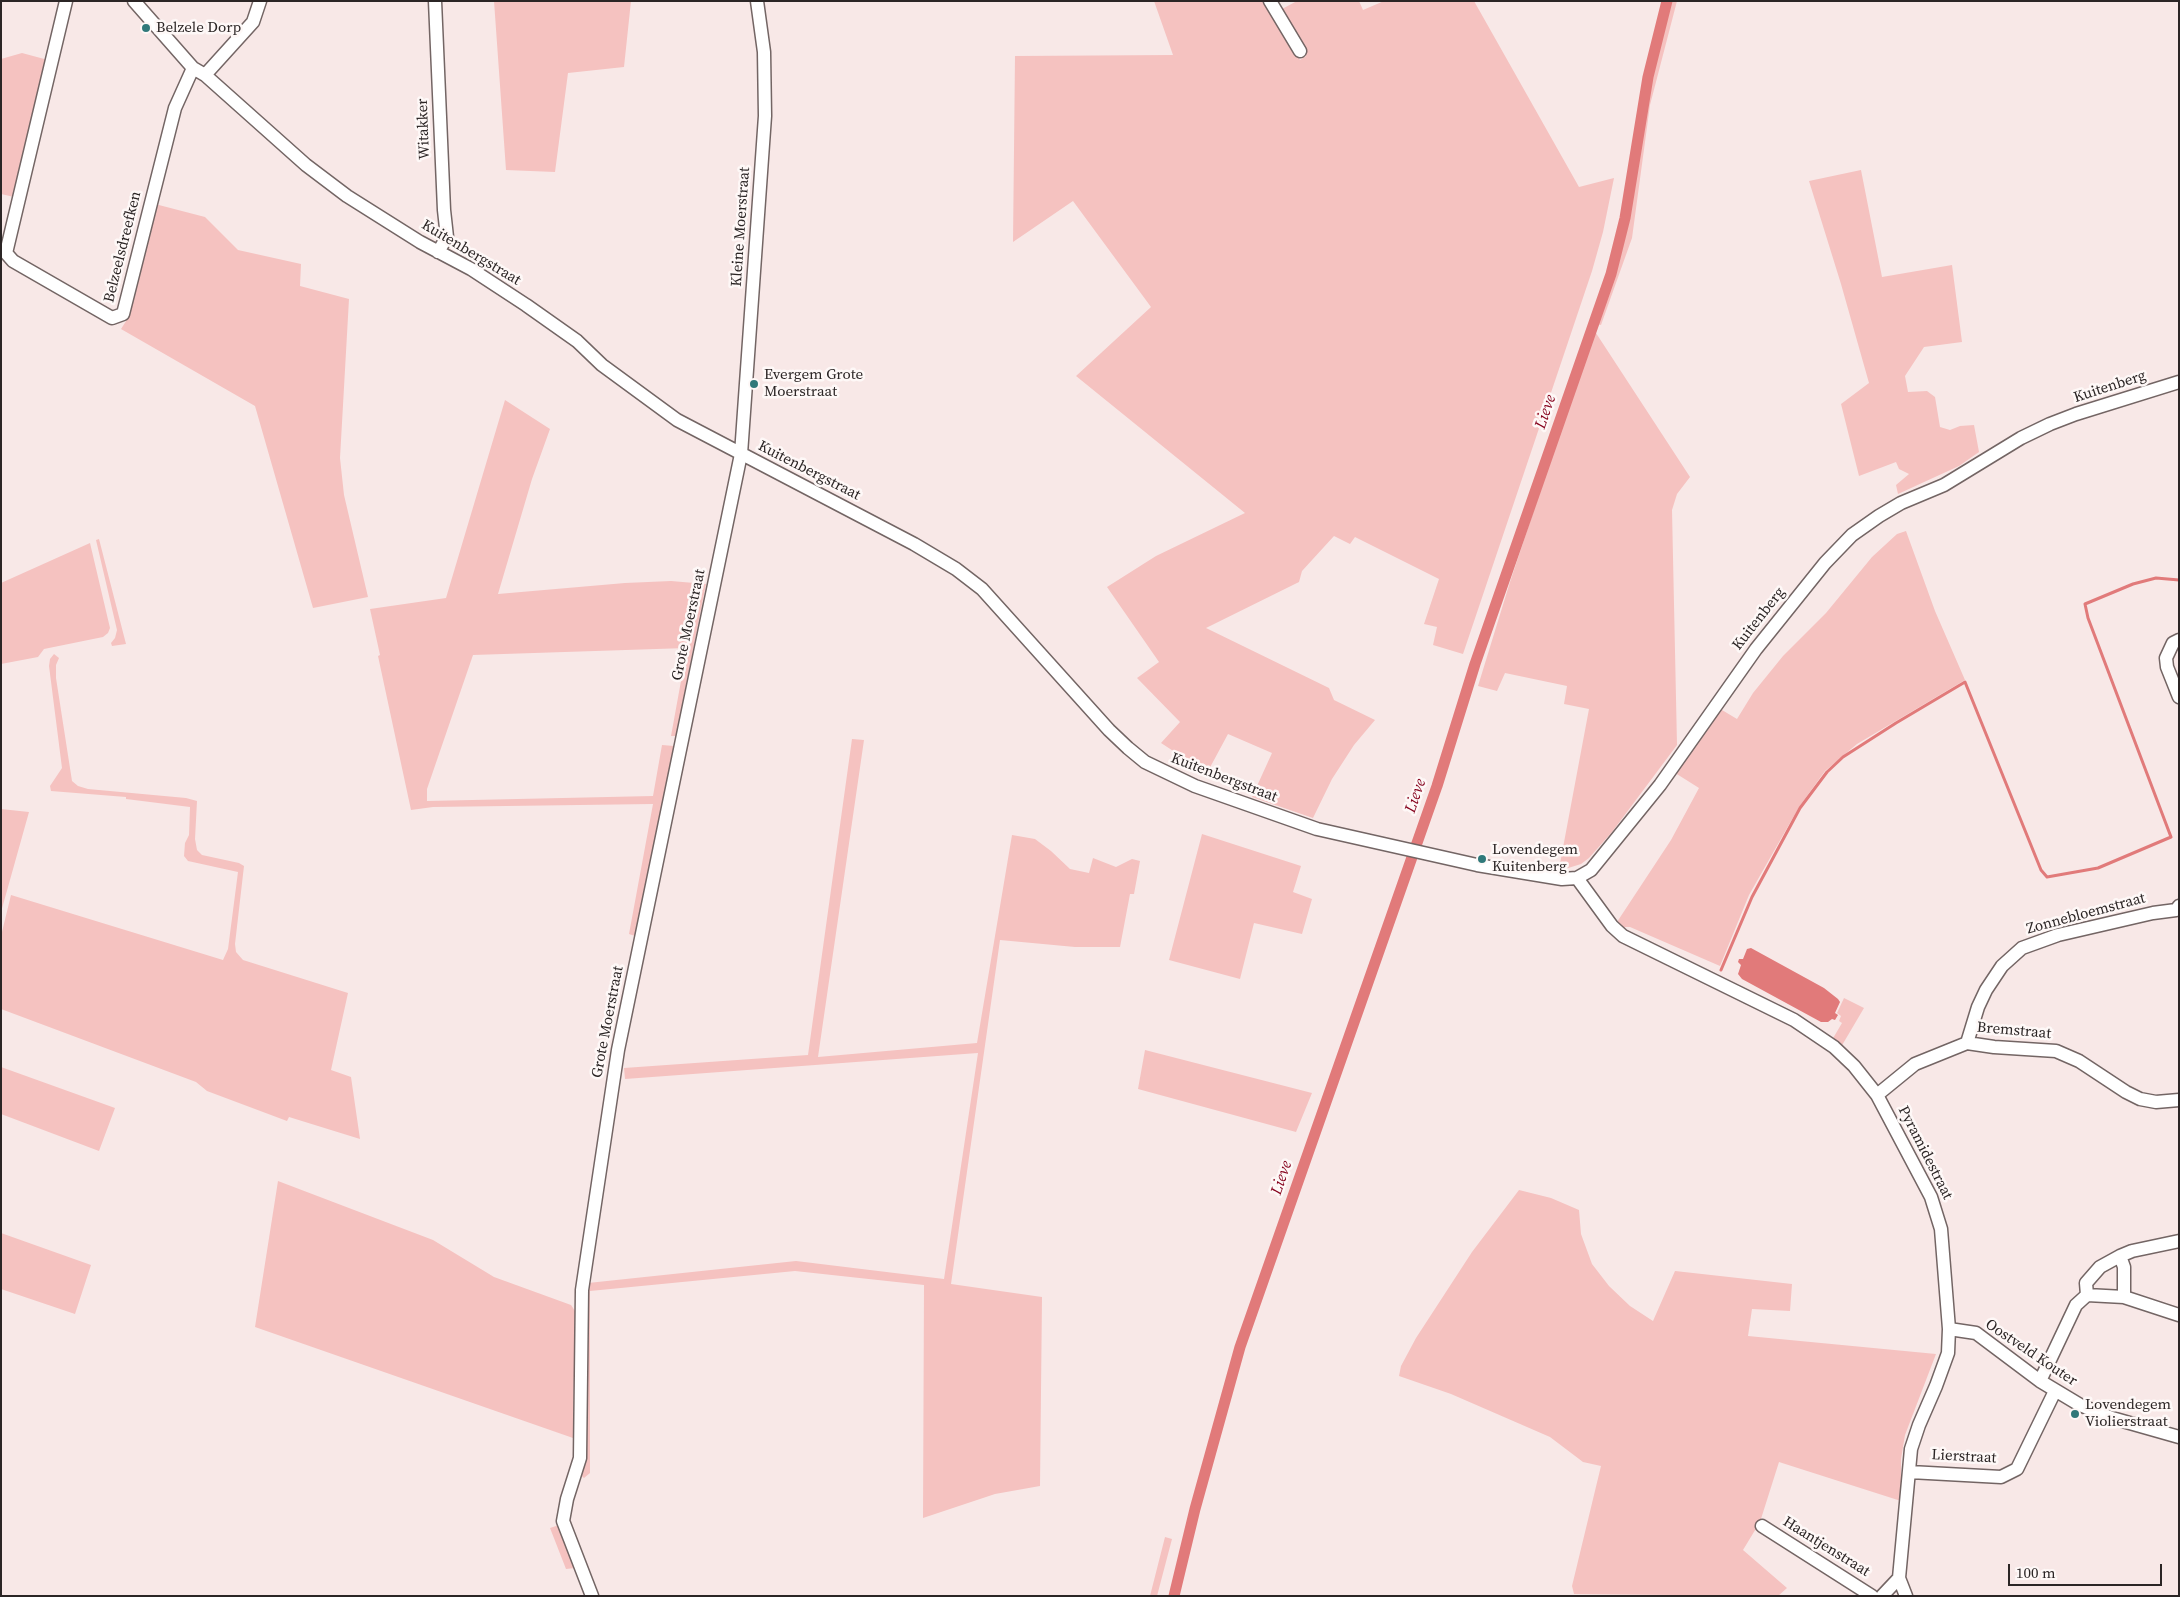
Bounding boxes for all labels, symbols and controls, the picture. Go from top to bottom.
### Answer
place label: Belzele Dorp [156,19,241,37]
marker: Belzele Dorp [140,22,152,34]
street label: Witakker [414,98,434,160]
street label: Kleine Moerstraat [728,167,754,287]
street label: Belzeelsdreefken [100,190,146,304]
street label: Kuitenbergstraat [418,216,524,290]
place label: Evergem Grote Moerstraat [764,366,863,401]
street label: Kuitenberg [2072,367,2148,407]
marker: Evergem Grote Moerstraat [748,378,760,390]
water label: Lieve [1531,392,1561,432]
street label: Kuitenbergstraat [755,437,863,505]
street label: Grote Moerstraat [668,568,710,682]
street label: Kuitenberg [1729,584,1789,654]
street label: Kuitenbergstraat [1168,749,1280,807]
water label: Lieve [1401,776,1431,816]
place label: Lovendegem Kuitenberg [1492,841,1578,876]
marker: Lovendegem Kuitenberg [1476,853,1488,865]
street label: Zonnebloemstraat [2025,889,2147,939]
street label: Grote Moerstraat [588,965,628,1079]
street label: Bremstraat [1976,1019,2052,1043]
street label: Pyramidestraat [1894,1103,1956,1203]
water label: Lieve [1267,1158,1297,1198]
street label: Oostveld Kouter [1982,1316,2080,1390]
place label: Lovendegem Violierstraat [2085,1396,2171,1431]
marker: Lovendegem Violierstraat [2069,1408,2081,1420]
street label: Lierstraat [1931,1446,1997,1468]
street label: Haantjenstraat [1779,1513,1873,1581]
scale bar [2010,1554,2164,1586]
text: 100 m [2016,1562,2056,1583]

